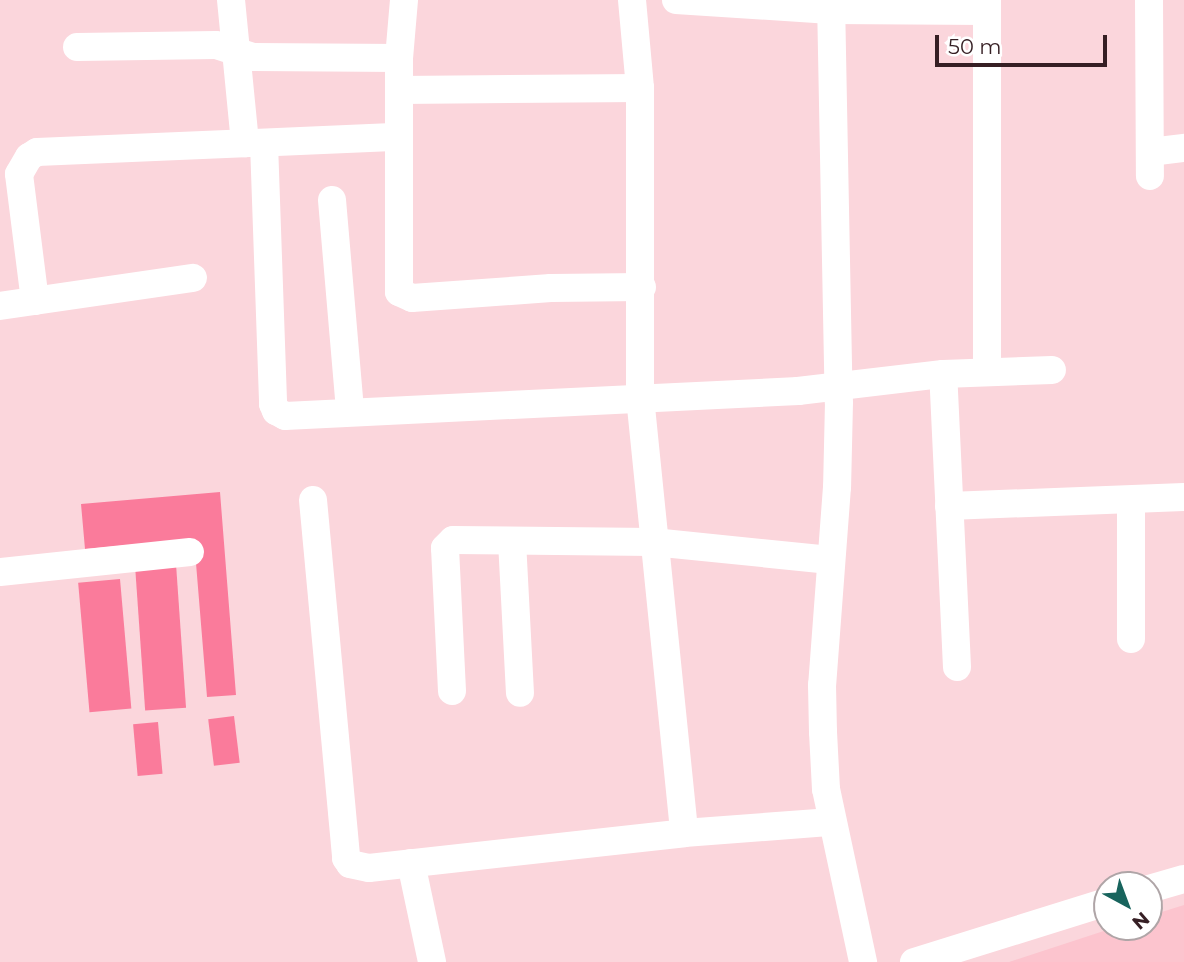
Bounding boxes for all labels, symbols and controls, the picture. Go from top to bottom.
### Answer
scale bar [939,21,1110,65]
text: 50 m [948,34,1002,59]
north arrow [1093,871,1163,941]
text: N [1127,907,1154,934]

